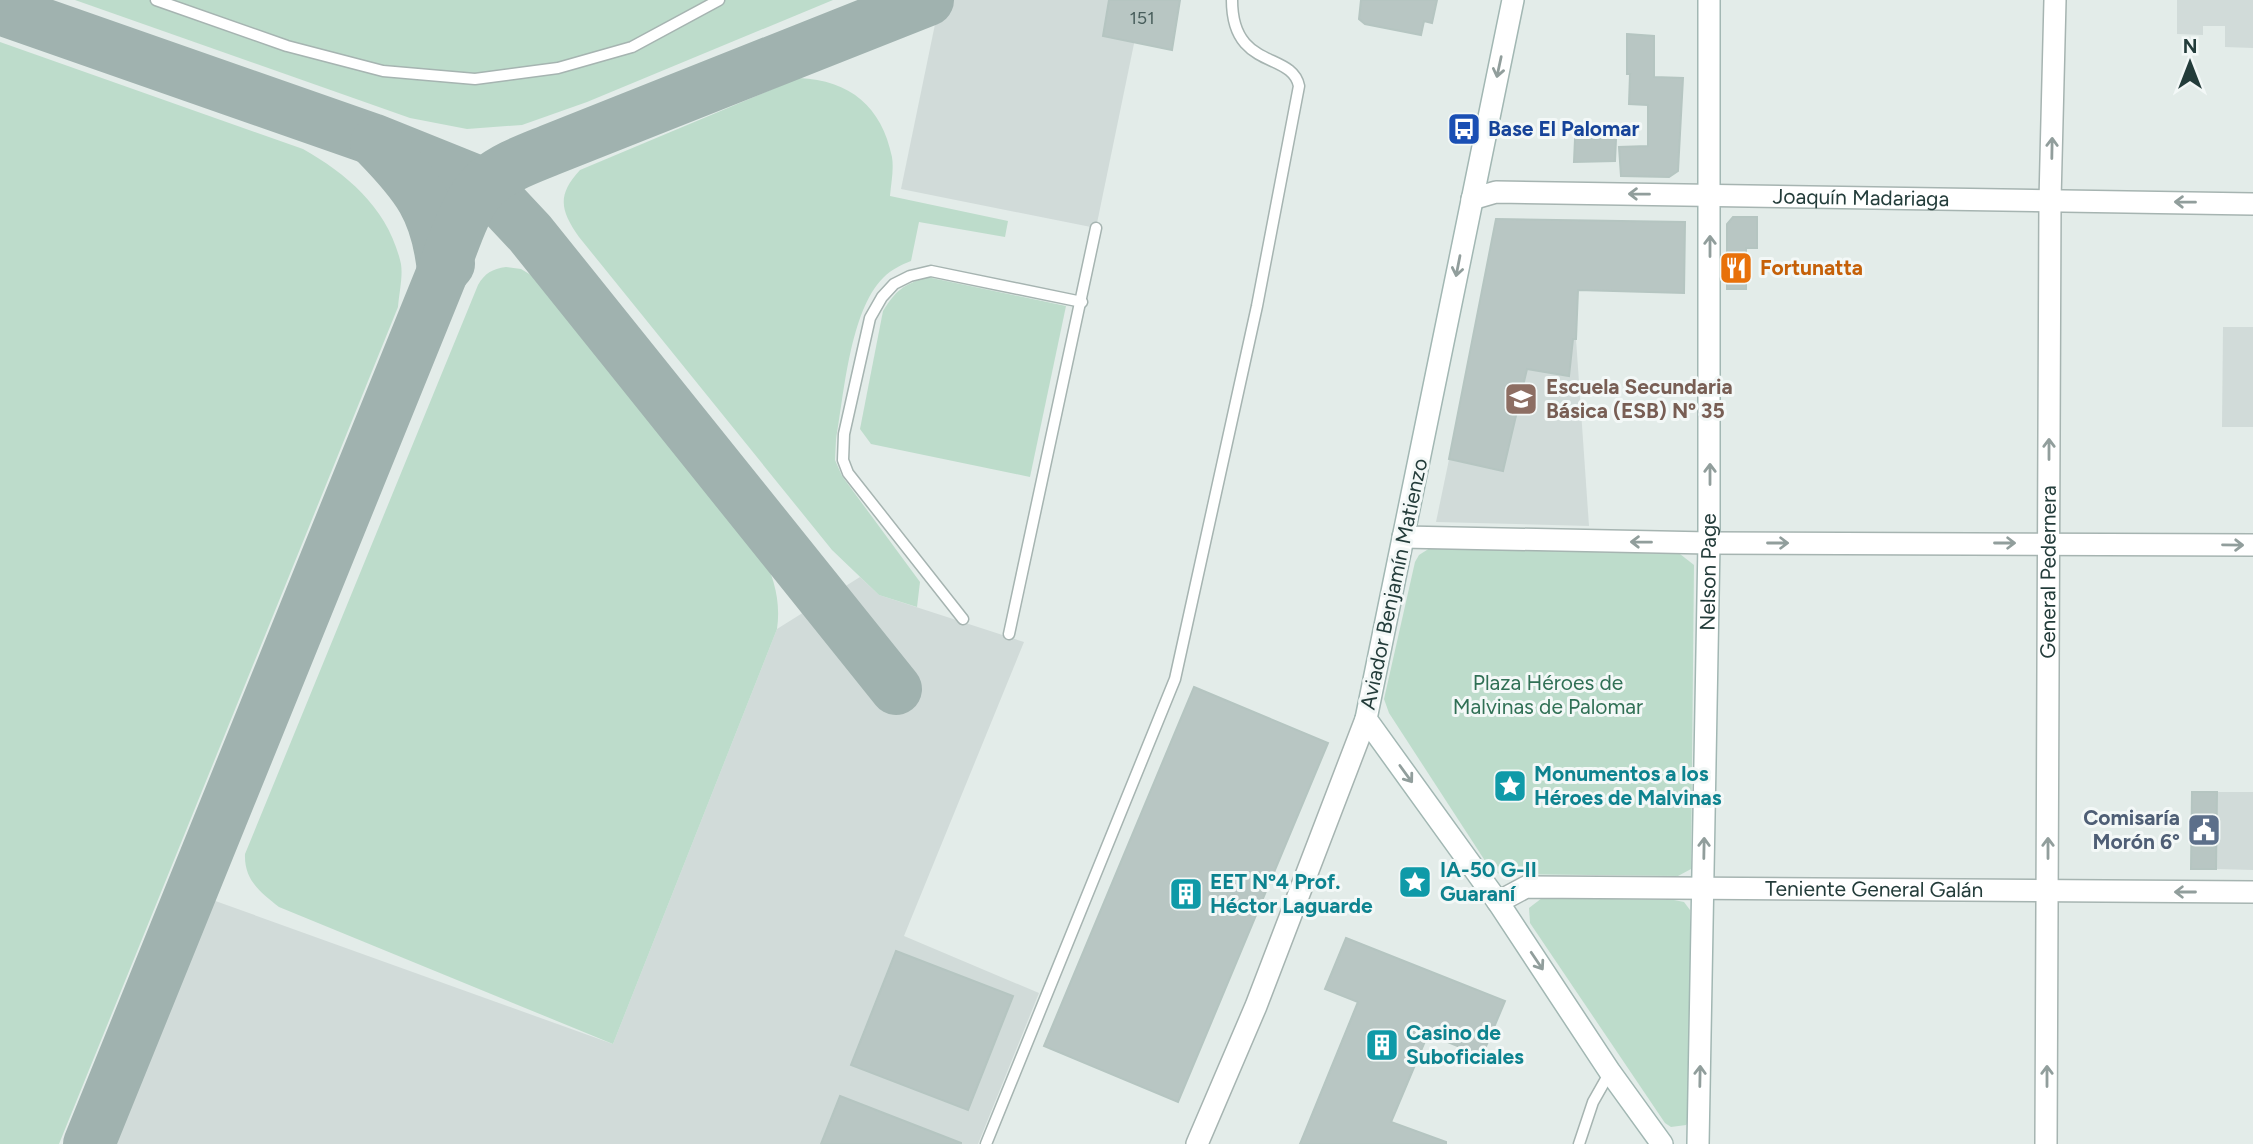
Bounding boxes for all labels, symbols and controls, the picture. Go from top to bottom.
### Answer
house number: 151 [1129,7,1155,29]
north arrow [2155,28,2225,98]
text: N [2183,35,2197,58]
one-way arrow [1492,55,1506,78]
bus stop icon: Base El Palomar [1445,110,1483,148]
place label: Base El Palomar [1488,116,1640,141]
one-way arrow [2045,137,2058,160]
street label: Joaquín Madariaga [1772,183,1949,211]
one-way arrow [1628,188,1651,201]
one-way arrow [2174,196,2197,209]
one-way arrow [1704,235,1717,258]
restaurant icon: Fortunatta [1717,249,1755,287]
one-way arrow [1451,254,1465,277]
place label: Fortunatta [1760,255,1863,280]
place label: Escuela Secundaria Básica (ESB) Nº 35 [1546,374,1733,423]
school or university icon: Escuela Secundaria Básica (ESB) Nº 35 [1502,380,1540,418]
one-way arrow [2042,438,2056,461]
street label: Aviador Benjamín Matienzo [1355,456,1432,712]
one-way arrow [1703,463,1717,486]
street label: General Pedernera [2035,485,2061,659]
street label: Nelson Page [1694,513,1721,631]
one-way arrow [1630,535,1653,548]
one-way arrow [1766,536,1789,550]
one-way arrow [1993,536,2016,550]
one-way arrow [2221,538,2244,552]
park label: Plaza Héroes de Malvinas de Palomar [1453,670,1643,719]
place label: Monumentos a los Héroes de Malvinas [1534,761,1722,810]
one-way arrow [1398,765,1413,784]
place icon: Monumentos a los Héroes de Malvinas [1491,767,1529,805]
place label: Comisaría Morón 6° [2083,805,2180,854]
public building icon: Comisaría Morón 6° [2185,811,2223,849]
one-way arrow [1697,837,1710,860]
one-way arrow [2041,837,2055,860]
place label: IA-50 G-II Guaraní [1440,857,1537,906]
place icon: IA-50 G-II Guaraní [1396,863,1434,901]
place label: EET Nº4 Prof. Héctor Laguarde [1210,869,1373,918]
building icon: EET Nº4 Prof. Héctor Laguarde [1167,875,1205,913]
street label: Teniente General Galán [1765,876,1983,902]
one-way arrow [2174,885,2197,899]
one-way arrow [1529,951,1544,970]
place label: Casino de Suboficiales [1406,1020,1524,1069]
building icon: Casino de Suboficiales [1363,1026,1401,1064]
one-way arrow [1693,1065,1706,1088]
one-way arrow [2040,1065,2054,1088]

